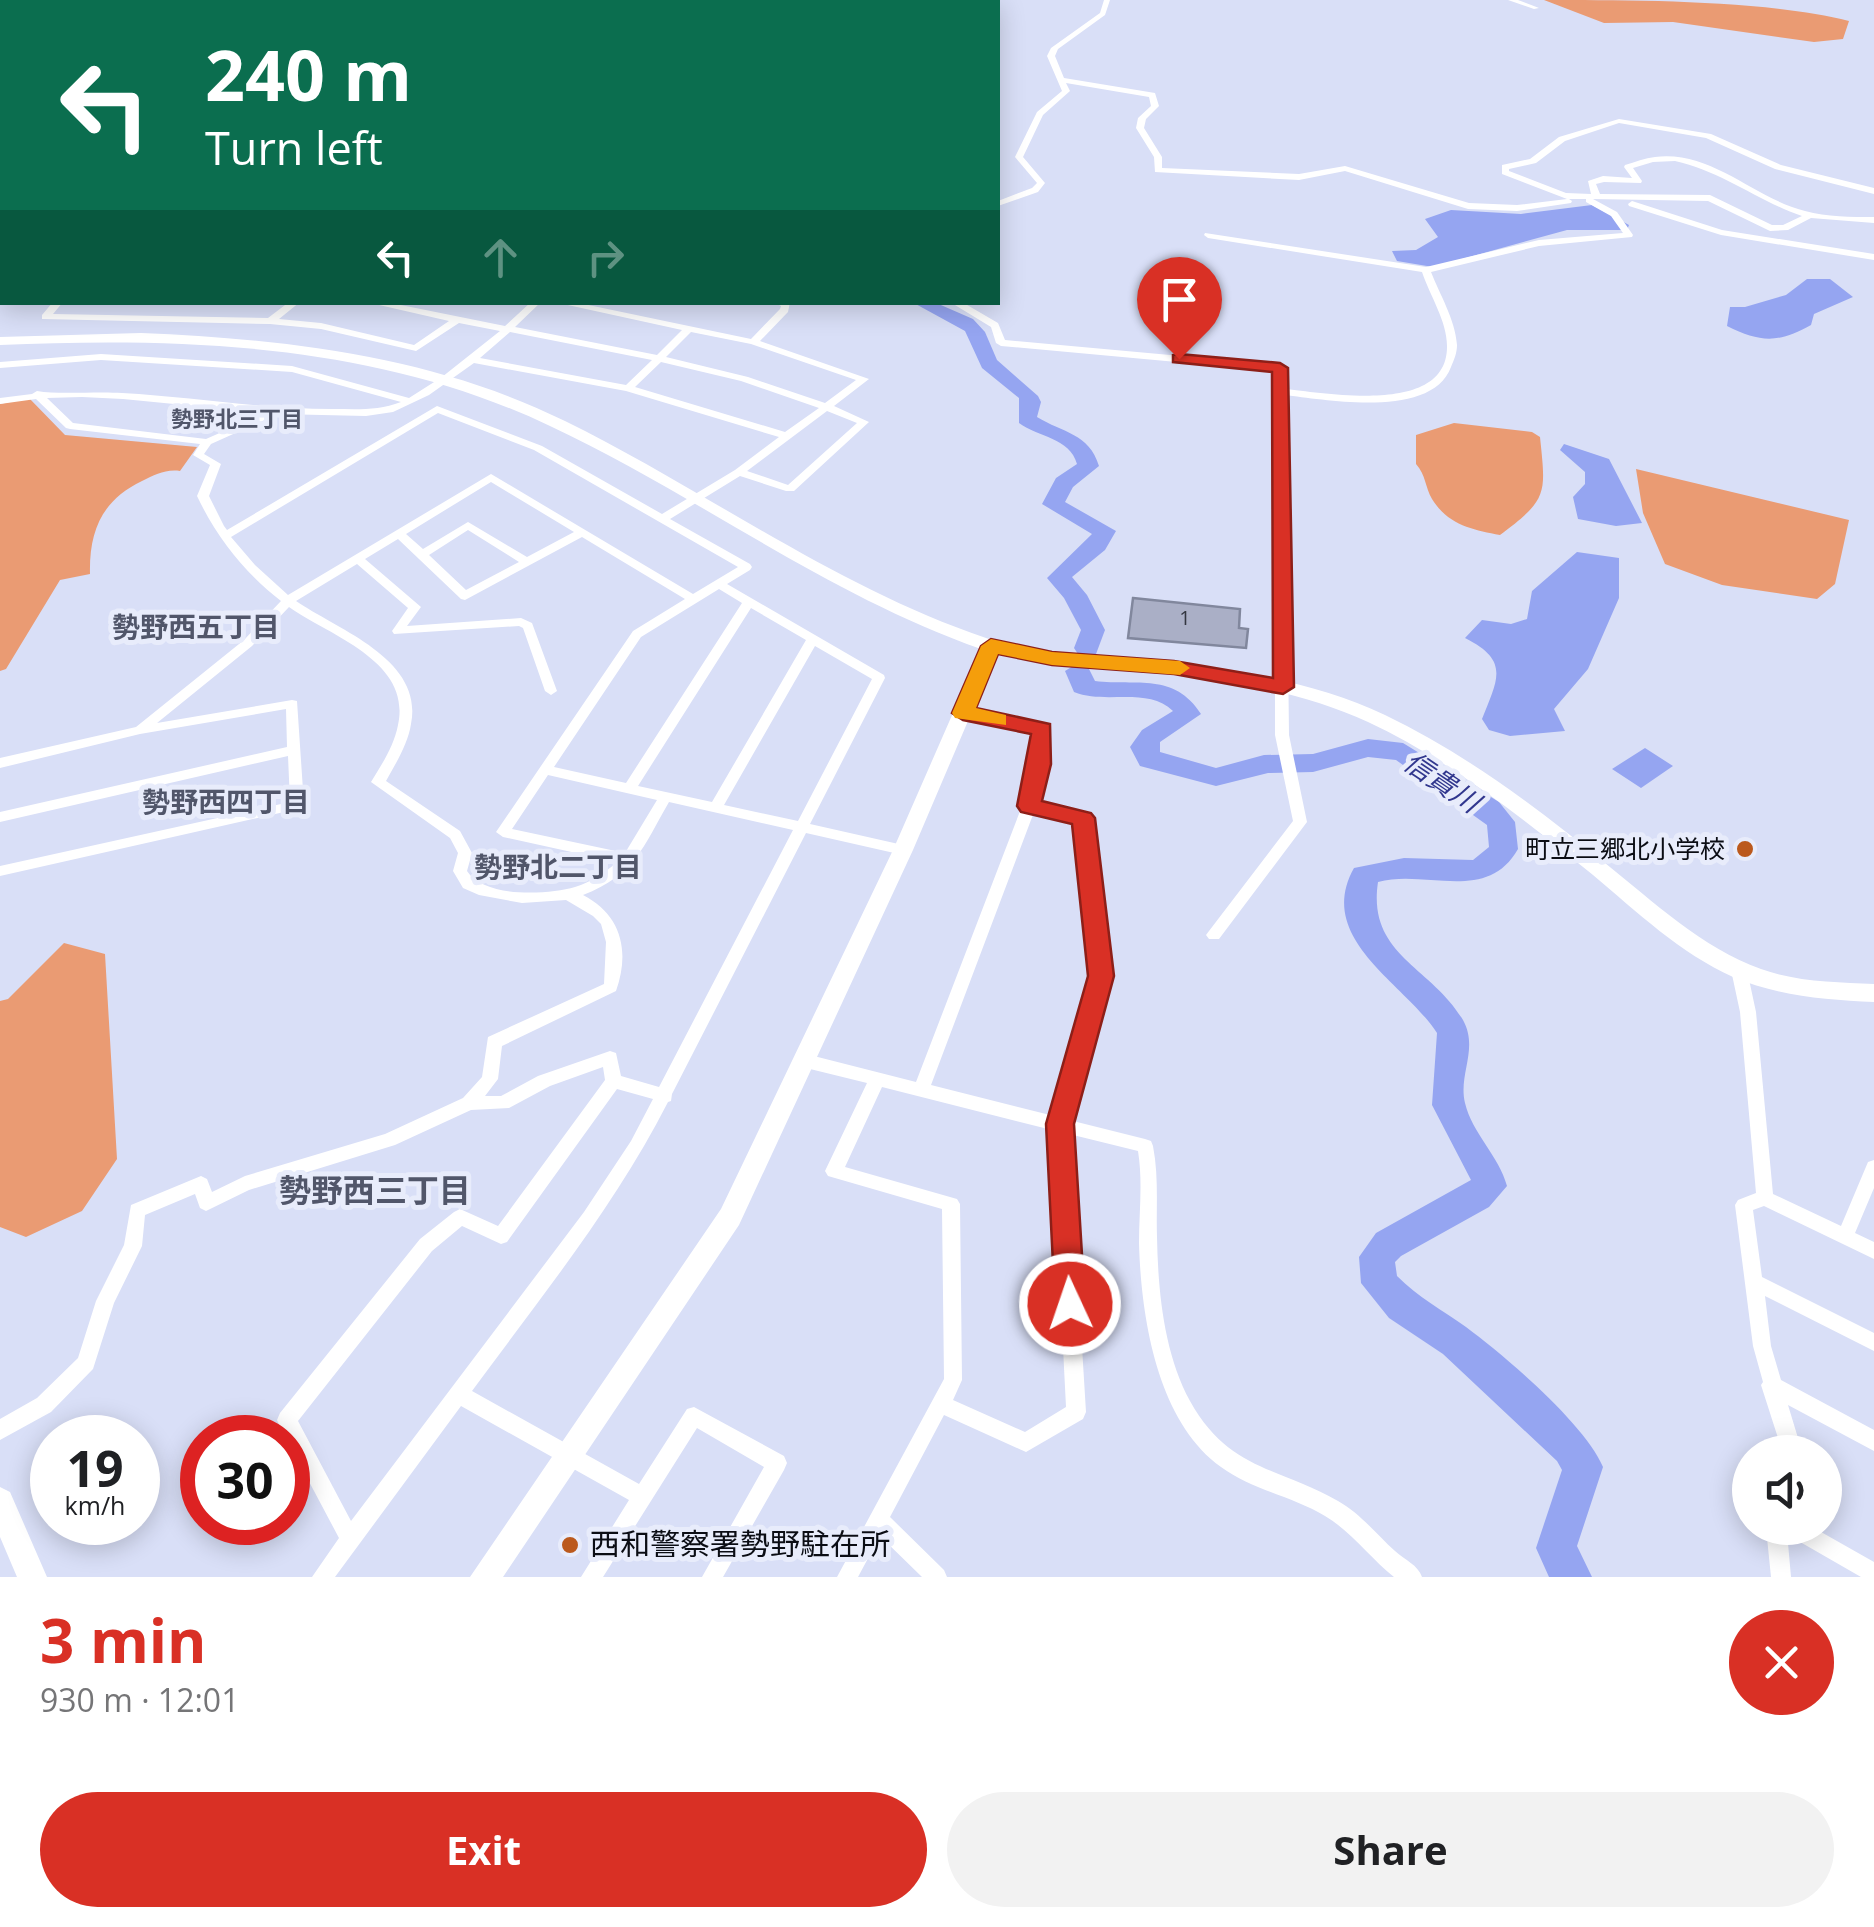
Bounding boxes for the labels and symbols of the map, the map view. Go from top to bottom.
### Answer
pin [1137,257,1222,360]
district label: 勢野北三丁目 [171,403,303,433]
house number: 1 [1179,604,1191,631]
district label: 勢野西五丁目 [112,607,280,645]
water label: 信貴川 [1397,742,1490,822]
district label: 勢野西四丁目 [142,782,310,820]
place label: 町立三郷北小学校 [1525,831,1725,865]
marker: 町立三郷北小学校 [1734,838,1756,860]
district label: 勢野北二丁目 [474,847,642,885]
district label: 勢野西三丁目 [279,1168,471,1211]
position arrow [1018,1252,1122,1356]
speed limit sign: 30 [180,1415,310,1545]
place label: 西和警察署勢野駐在所 [590,1523,890,1564]
marker: 西和警察署勢野駐在所 [559,1534,581,1556]

